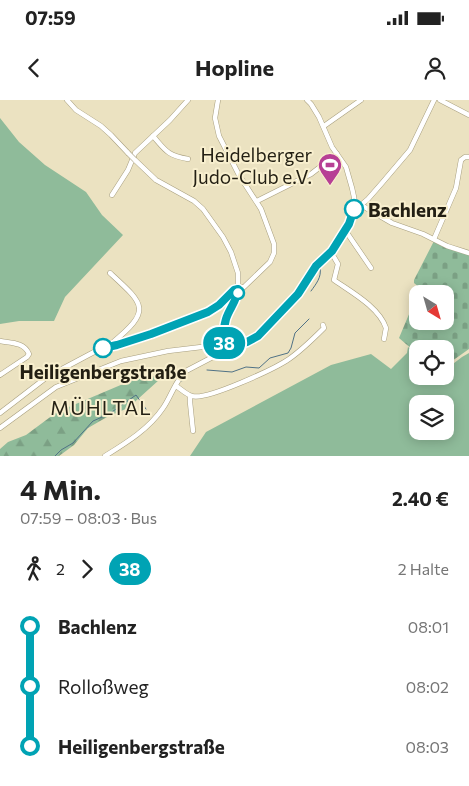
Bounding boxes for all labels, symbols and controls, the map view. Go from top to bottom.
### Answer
text: 07:59 [25,6,76,29]
icon: back [20,54,48,82]
text: Hopline [195,54,274,81]
icon: person [421,54,449,82]
place label: Heidelberger Judo-Club e.V. [193,143,312,188]
sports icon: Heidelberger Judo-Club e.V. [317,152,343,186]
place label: Bachlenz [368,198,447,221]
marker: Bachlenz [344,199,364,219]
north arrow [409,285,454,330]
map controls [409,285,454,440]
unlabelled marker [231,286,245,300]
line badge: 38 [202,327,246,359]
text: 38 [213,332,235,354]
marker: Heiligenbergstraße [93,338,113,358]
button: locate [409,340,454,385]
place label: Heiligenbergstraße [20,360,186,383]
district label: MÜHLTAL [50,395,152,419]
button: layers [409,395,454,440]
text: 4 Min. [20,472,101,506]
text: 2.40 € [392,487,449,510]
text: 07:59 – 08:03 · Bus [20,508,157,527]
icon: walk [20,555,48,583]
icon: forward [73,555,101,583]
text: 38 [119,558,141,580]
text: 2 [56,559,65,578]
text: 2 Halte [398,559,449,578]
text: Bachlenz [58,615,137,638]
text: 08:01 [408,617,449,636]
text: Rolloßweg [58,675,149,698]
text: 08:02 [406,677,449,696]
text: Heiligenbergstraße [58,735,225,758]
text: 08:03 [406,737,449,756]

